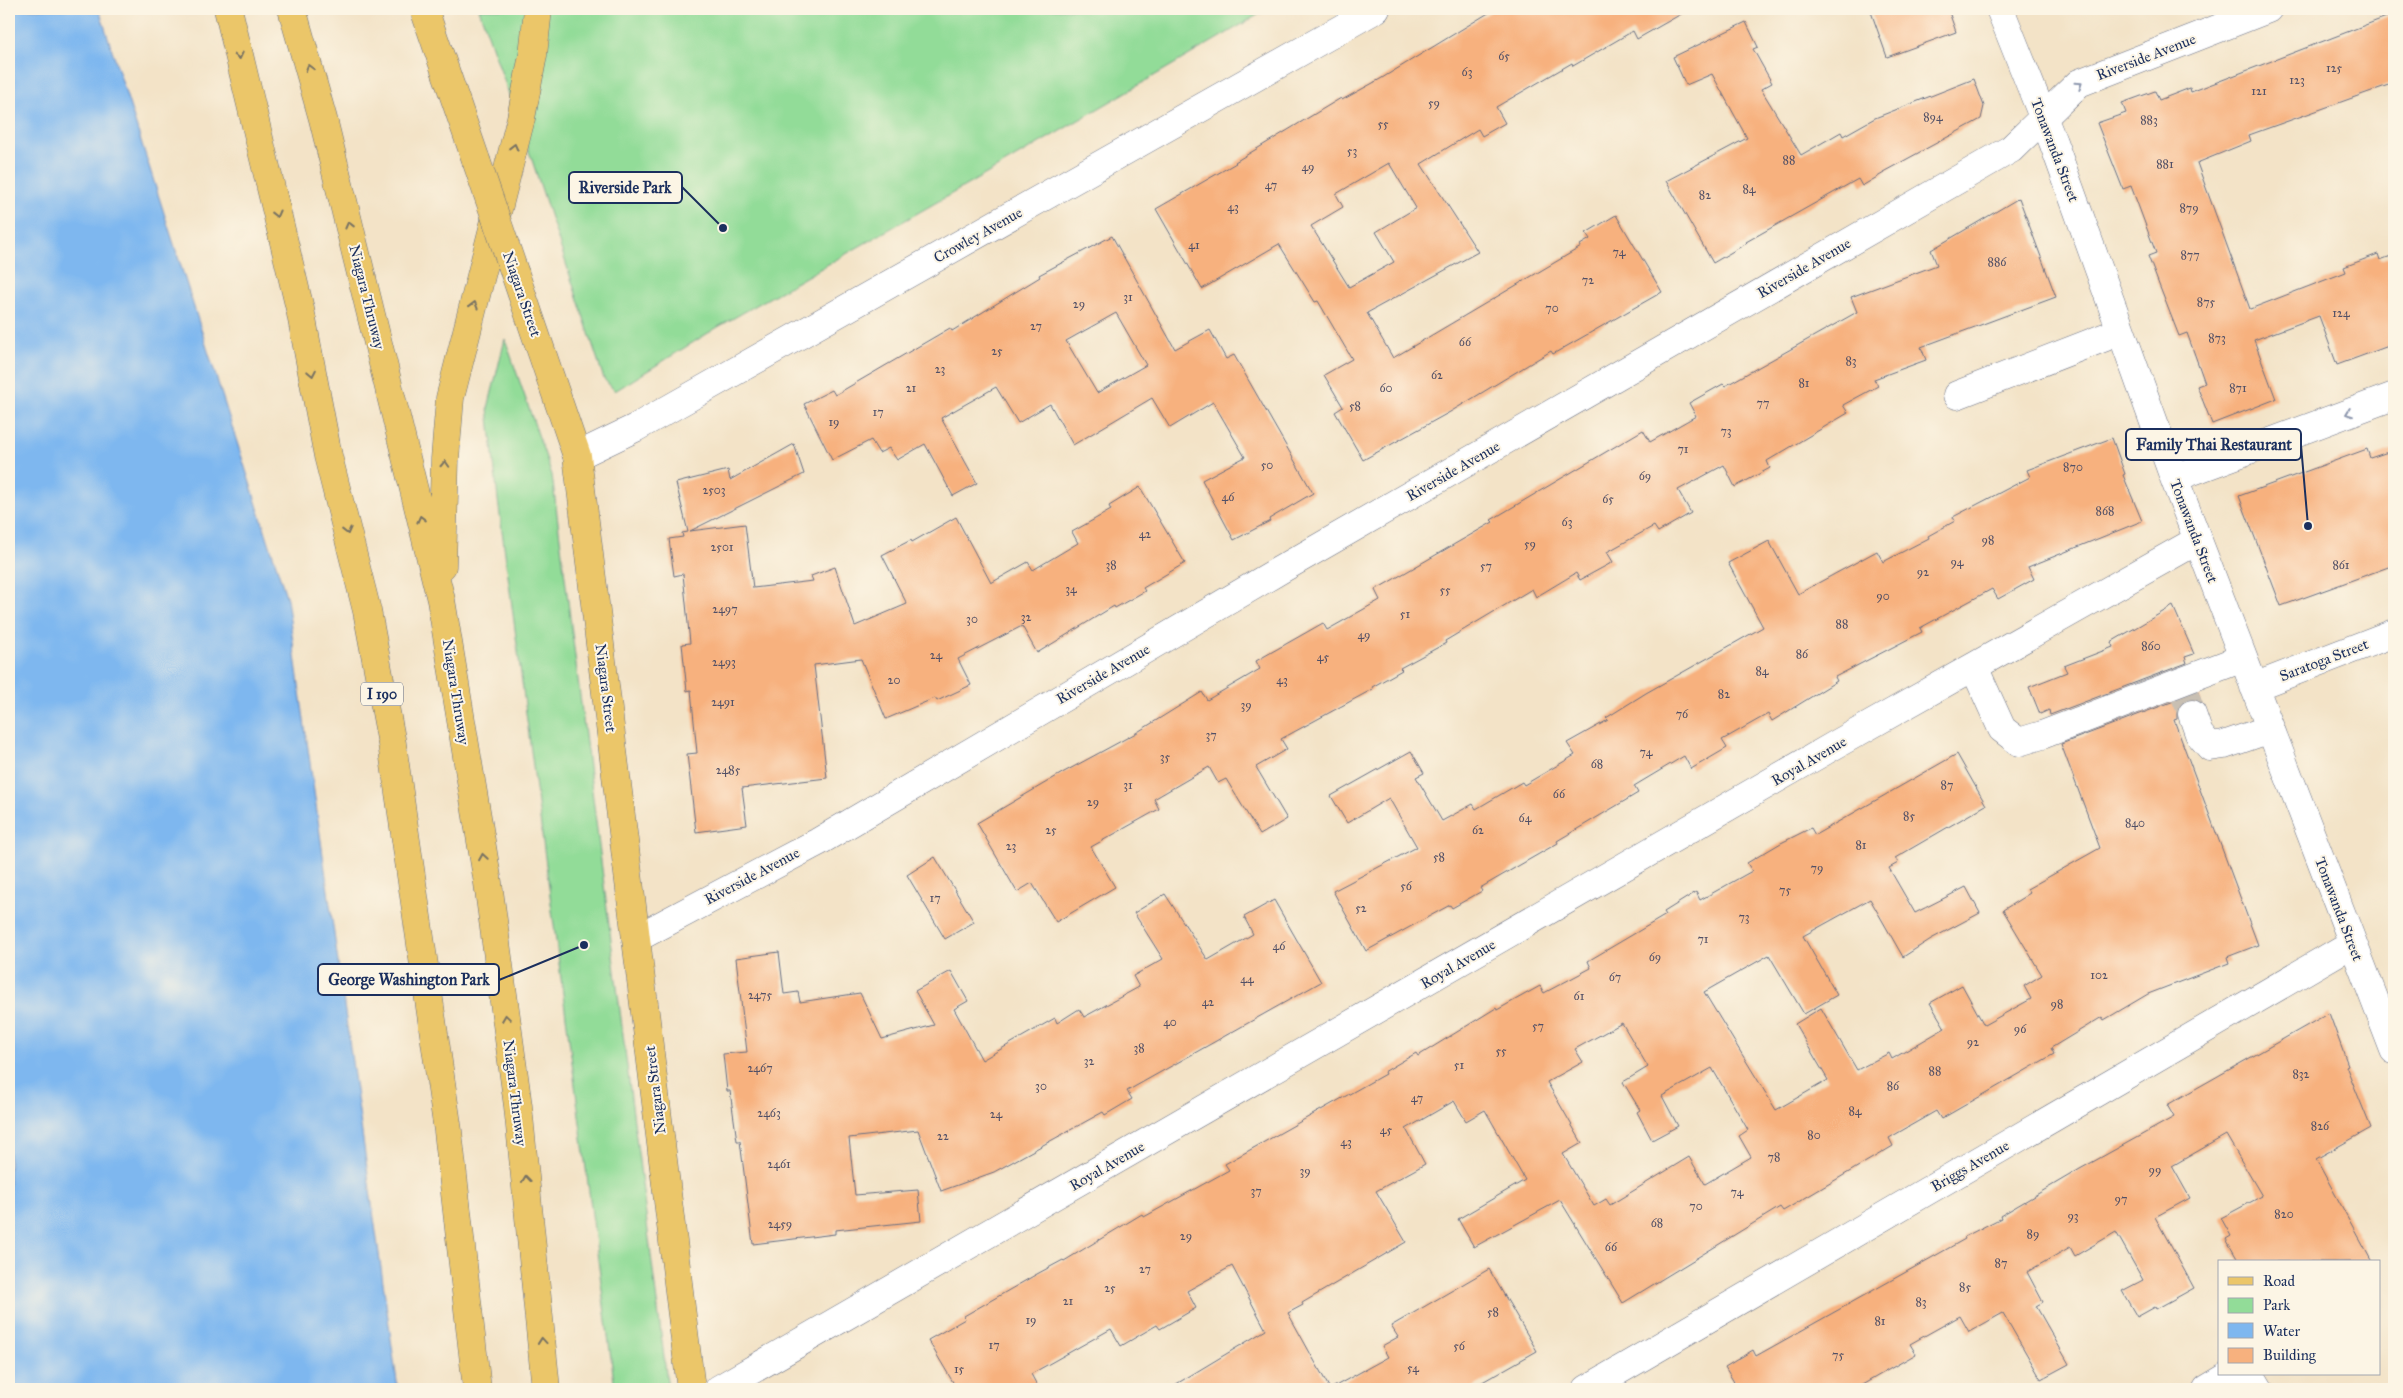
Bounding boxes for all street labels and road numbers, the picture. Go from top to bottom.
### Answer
street label: Riverside Avenue [2094,30,2198,84]
street label: Tonawanda Street [2027,96,2083,205]
street label: Crowley Avenue [931,203,1025,267]
street label: Riverside Avenue [1754,234,1854,302]
street label: Niagara Thruway [345,243,389,352]
street label: Niagara Street [499,249,545,340]
street label: Riverside Avenue [1403,437,1503,505]
street label: Tonawanda Street [2166,477,2222,586]
street label: Saratoga Street [2277,635,2372,685]
street label: Niagara Thruway [439,638,473,747]
street label: Riverside Avenue [1053,640,1153,708]
street label: Niagara Street [592,643,620,734]
road number: I 190 [361,682,403,706]
street label: Royal Avenue [1768,732,1850,790]
street label: Riverside Avenue [701,843,803,909]
street label: Tonawanda Street [2311,855,2367,964]
street label: Royal Avenue [1417,935,1499,993]
street label: Niagara Thruway [500,1039,531,1148]
street label: Niagara Street [641,1044,669,1135]
street label: Briggs Avenue [1928,1136,2012,1196]
street label: Royal Avenue [1066,1137,1148,1195]

